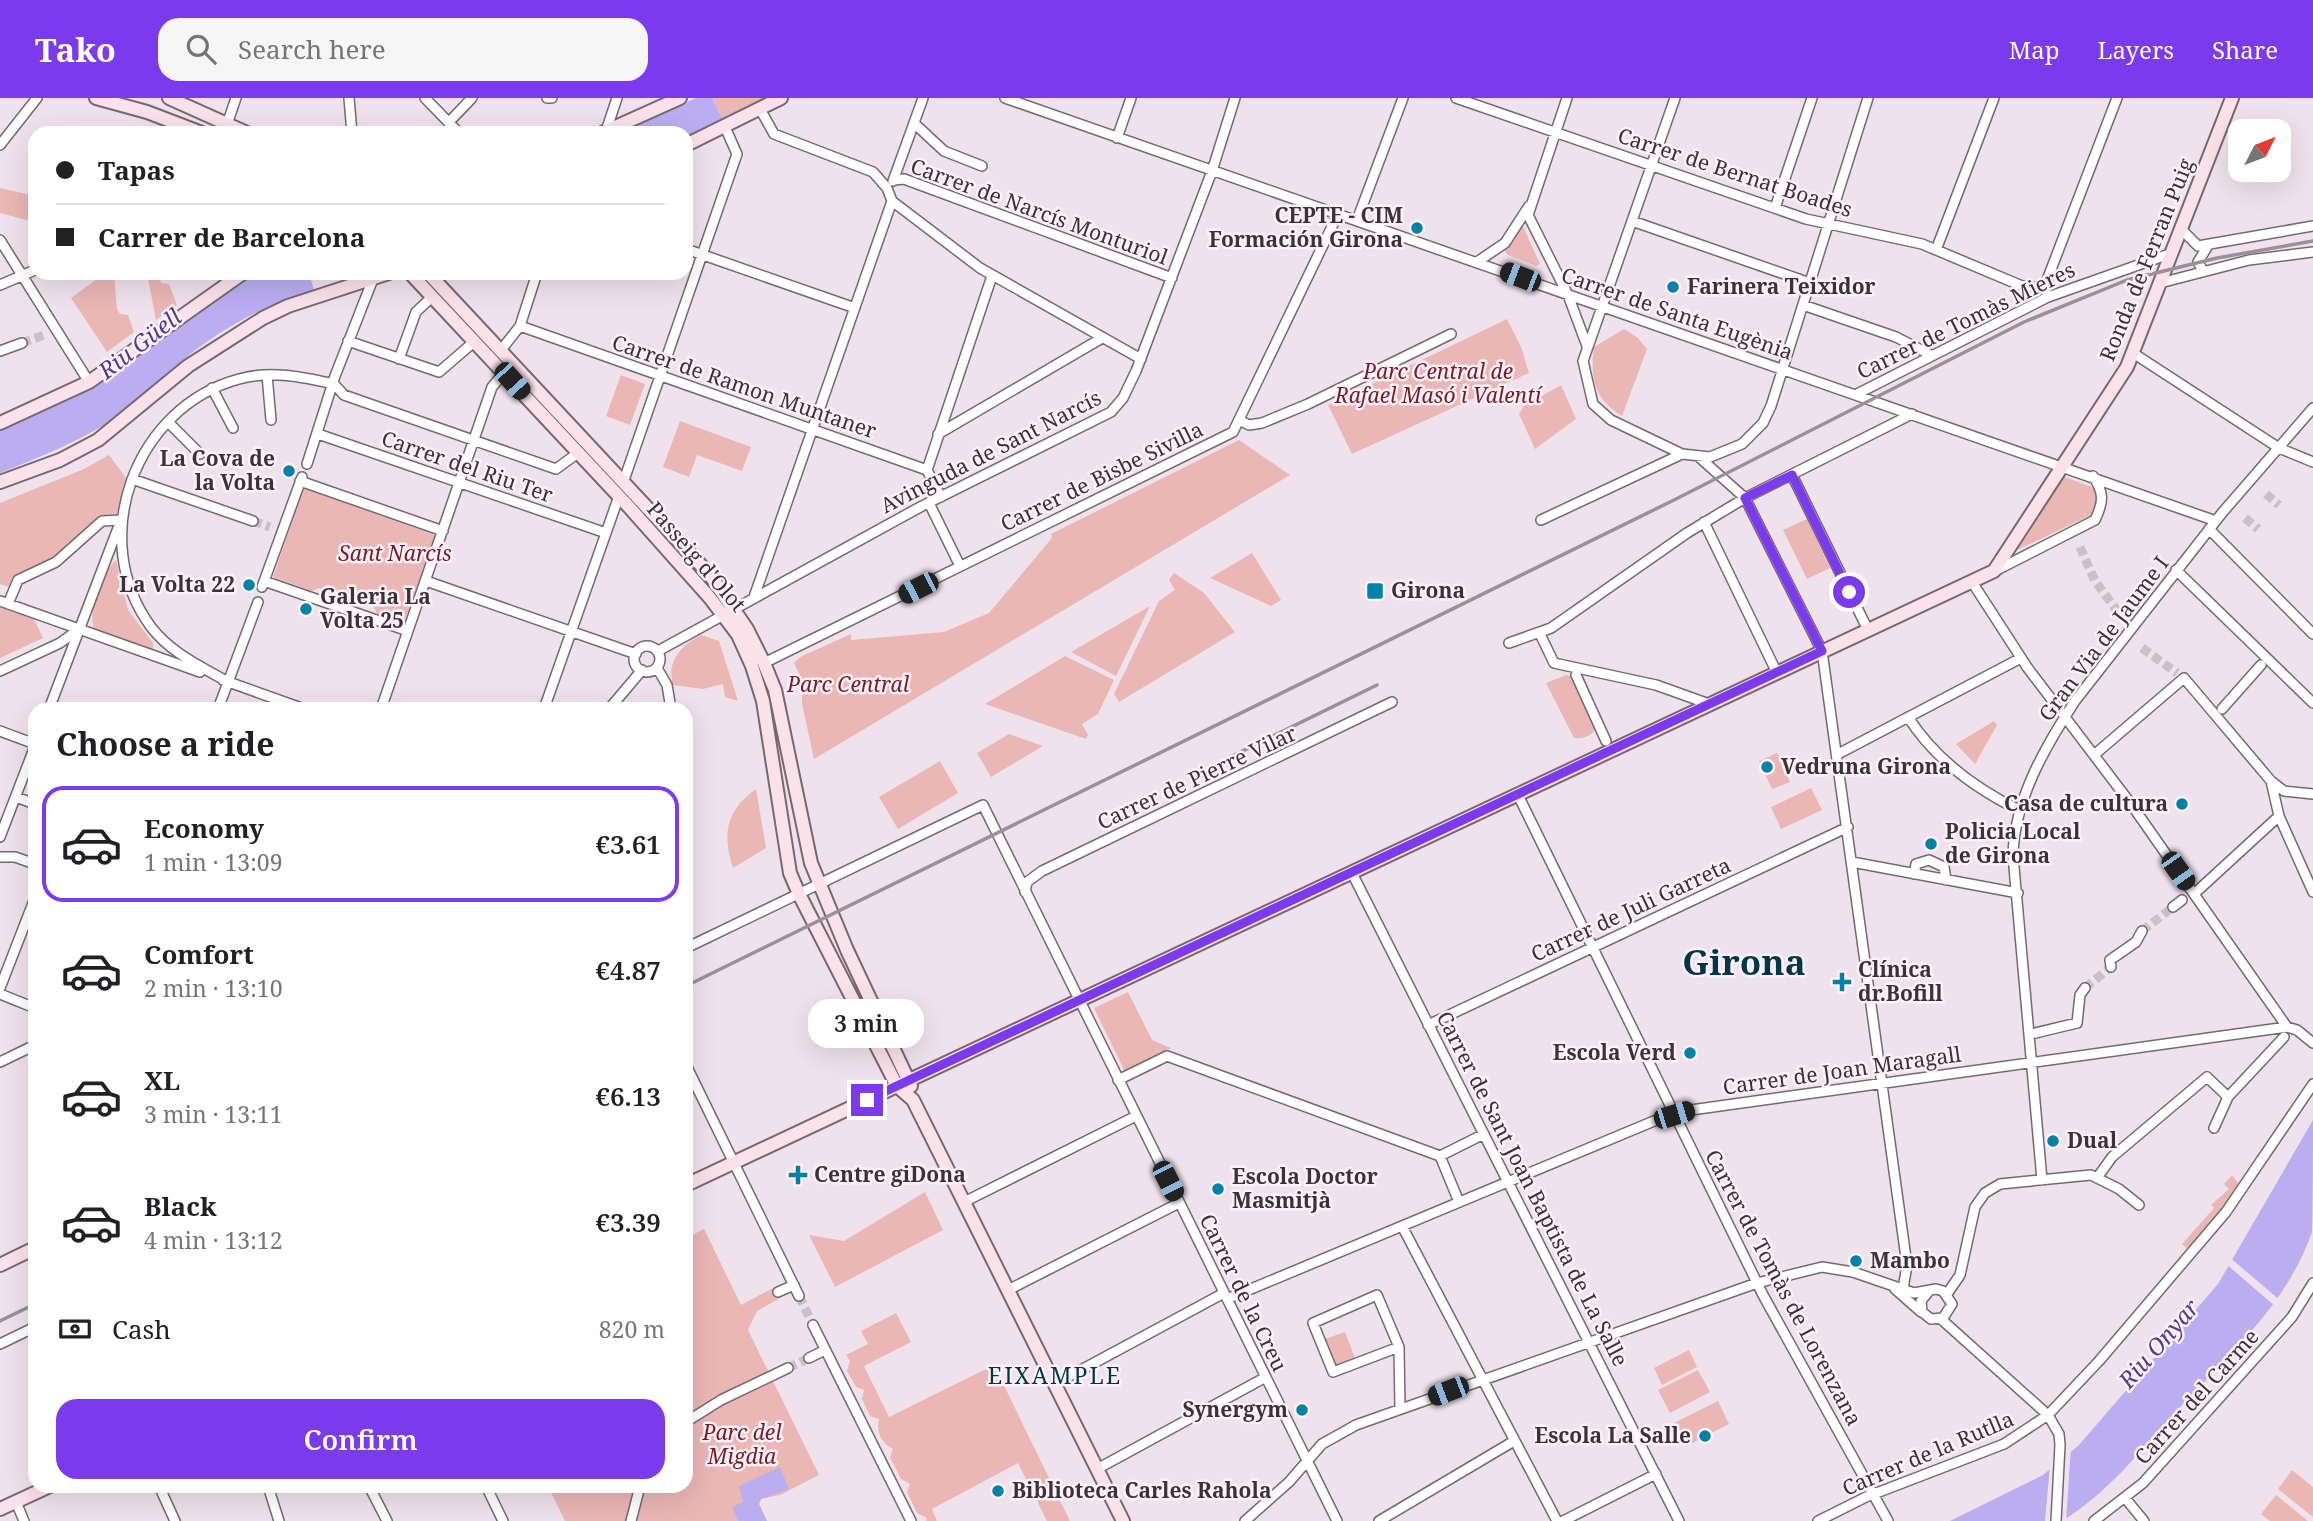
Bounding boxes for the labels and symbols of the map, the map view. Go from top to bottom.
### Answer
north arrow [2228,119,2291,182]
street label: Carrer de Bernat Boades [1614,121,1856,223]
street label: Carrer de Narcís Monturiol [907,151,1172,271]
street label: Ronda de Ferran Puig [2093,153,2200,365]
place label: CEPTE - CIM Formación Girona [1209,201,1403,253]
marker: CEPTE - CIM Formación Girona [1409,220,1425,236]
street label: Carrer de Tomàs Mieres [1852,255,2079,385]
car [1497,260,1544,294]
street label: Carrer de Santa Eugènia [1558,260,1797,366]
place label: Farinera Teixidor [1687,272,1876,300]
marker: Farinera Teixidor [1665,279,1681,295]
water label: Riu Güell [90,301,188,386]
street label: Carrer de Ramon Muntaner [608,328,880,445]
park label: Parc Central de Rafael Masó i Valentí [1334,357,1543,409]
car [491,358,534,404]
street label: Avinguda de Sant Narcís [875,383,1106,519]
street label: Carrer de Bisbe Sivilla [996,415,1207,537]
street label: Carrer del Riu Ter [378,424,557,509]
place label: La Cova de la Volta [160,444,275,496]
marker: La Cova de la Volta [281,463,297,479]
street label: Passeig d'Olot [641,495,752,617]
park label: Sant Narcís [338,539,452,567]
street label: Gran Via de Jaume I [2032,550,2175,727]
car [895,569,942,607]
place label: La Volta 22 [119,570,235,598]
place label: Girona [1391,576,1465,604]
route start [1833,576,1865,608]
marker: La Volta 22 [241,577,257,593]
marker: Girona [1365,581,1385,601]
place label: Galeria La Volta 25 [320,582,431,634]
marker: Galeria La Volta 25 [298,601,314,617]
park label: Parc Central [786,670,910,698]
street label: Carrer de Pierre Vilar [1092,719,1301,836]
place label: Vedruna Girona [1781,752,1951,780]
marker: Vedruna Girona [1759,759,1775,775]
place label: Casa de cultura [2004,789,2168,817]
marker: Casa de cultura [2174,796,2190,812]
place label: Policia Local de Girona [1945,817,2081,869]
marker: Policia Local de Girona [1923,836,1939,852]
car [2158,848,2199,894]
street label: Carrer de Juli Garreta [1526,850,1735,968]
district label: Girona [1682,938,1806,985]
place label: Clínica dr.Bofill [1858,955,1943,1007]
marker: Clínica dr.Bofill [1832,972,1852,992]
callout: 3 min [809,998,925,1048]
street label: Carrer de Sant Joan Baptista de La Salle [1431,1006,1635,1371]
place label: Escola Verd [1553,1038,1676,1066]
street label: Carrer de Joan Maragall [1721,1039,1963,1101]
marker: Escola Verd [1682,1045,1698,1061]
route end [851,1084,883,1116]
car [1651,1099,1698,1131]
place label: Dual [2067,1126,2118,1154]
marker: Dual [2045,1133,2061,1149]
street label: Carrer de Tomàs de Lorenzana [1699,1145,1869,1430]
car [1150,1158,1187,1204]
place label: Centre giDona [814,1160,966,1188]
place label: Escola Doctor Masmitjà [1232,1162,1378,1214]
marker: Centre giDona [788,1165,808,1185]
marker: Escola Doctor Masmitjà [1210,1181,1226,1197]
street label: Carrer de la Creu [1194,1209,1294,1376]
place label: Mambo [1870,1246,1950,1274]
marker: Mambo [1848,1253,1864,1269]
water label: Riu Onyar [2110,1292,2206,1396]
street label: Carrer del Carme [2128,1323,2264,1470]
district label: EIXAMPLE [988,1359,1122,1391]
car [1425,1374,1472,1408]
place label: Synergym [1182,1395,1288,1423]
marker: Synergym [1294,1402,1310,1418]
street label: Carrer de la Rutlla [1838,1404,2018,1502]
park label: Parc del Migdia [701,1418,782,1470]
place label: Escola La Salle [1534,1421,1691,1449]
marker: Escola La Salle [1697,1428,1713,1444]
place label: Biblioteca Carles Rahola [1012,1476,1272,1504]
marker: Biblioteca Carles Rahola [990,1483,1006,1499]

